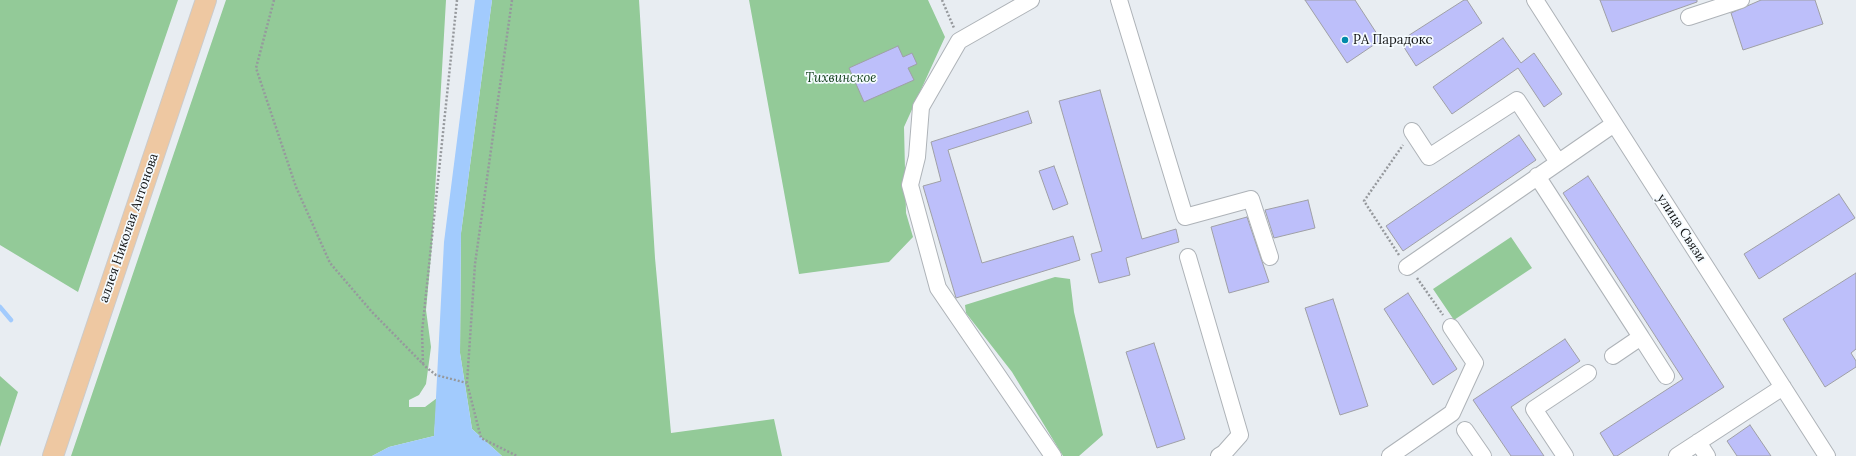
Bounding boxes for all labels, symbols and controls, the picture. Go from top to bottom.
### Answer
place label: РА Парадокс [1353,32,1432,48]
marker: РА Парадокс [1340,35,1350,45]
park label: Тихвинское [805,70,877,86]
street label: аллея Николая Антонова [96,151,162,305]
street label: улица Связи [1653,191,1709,265]

